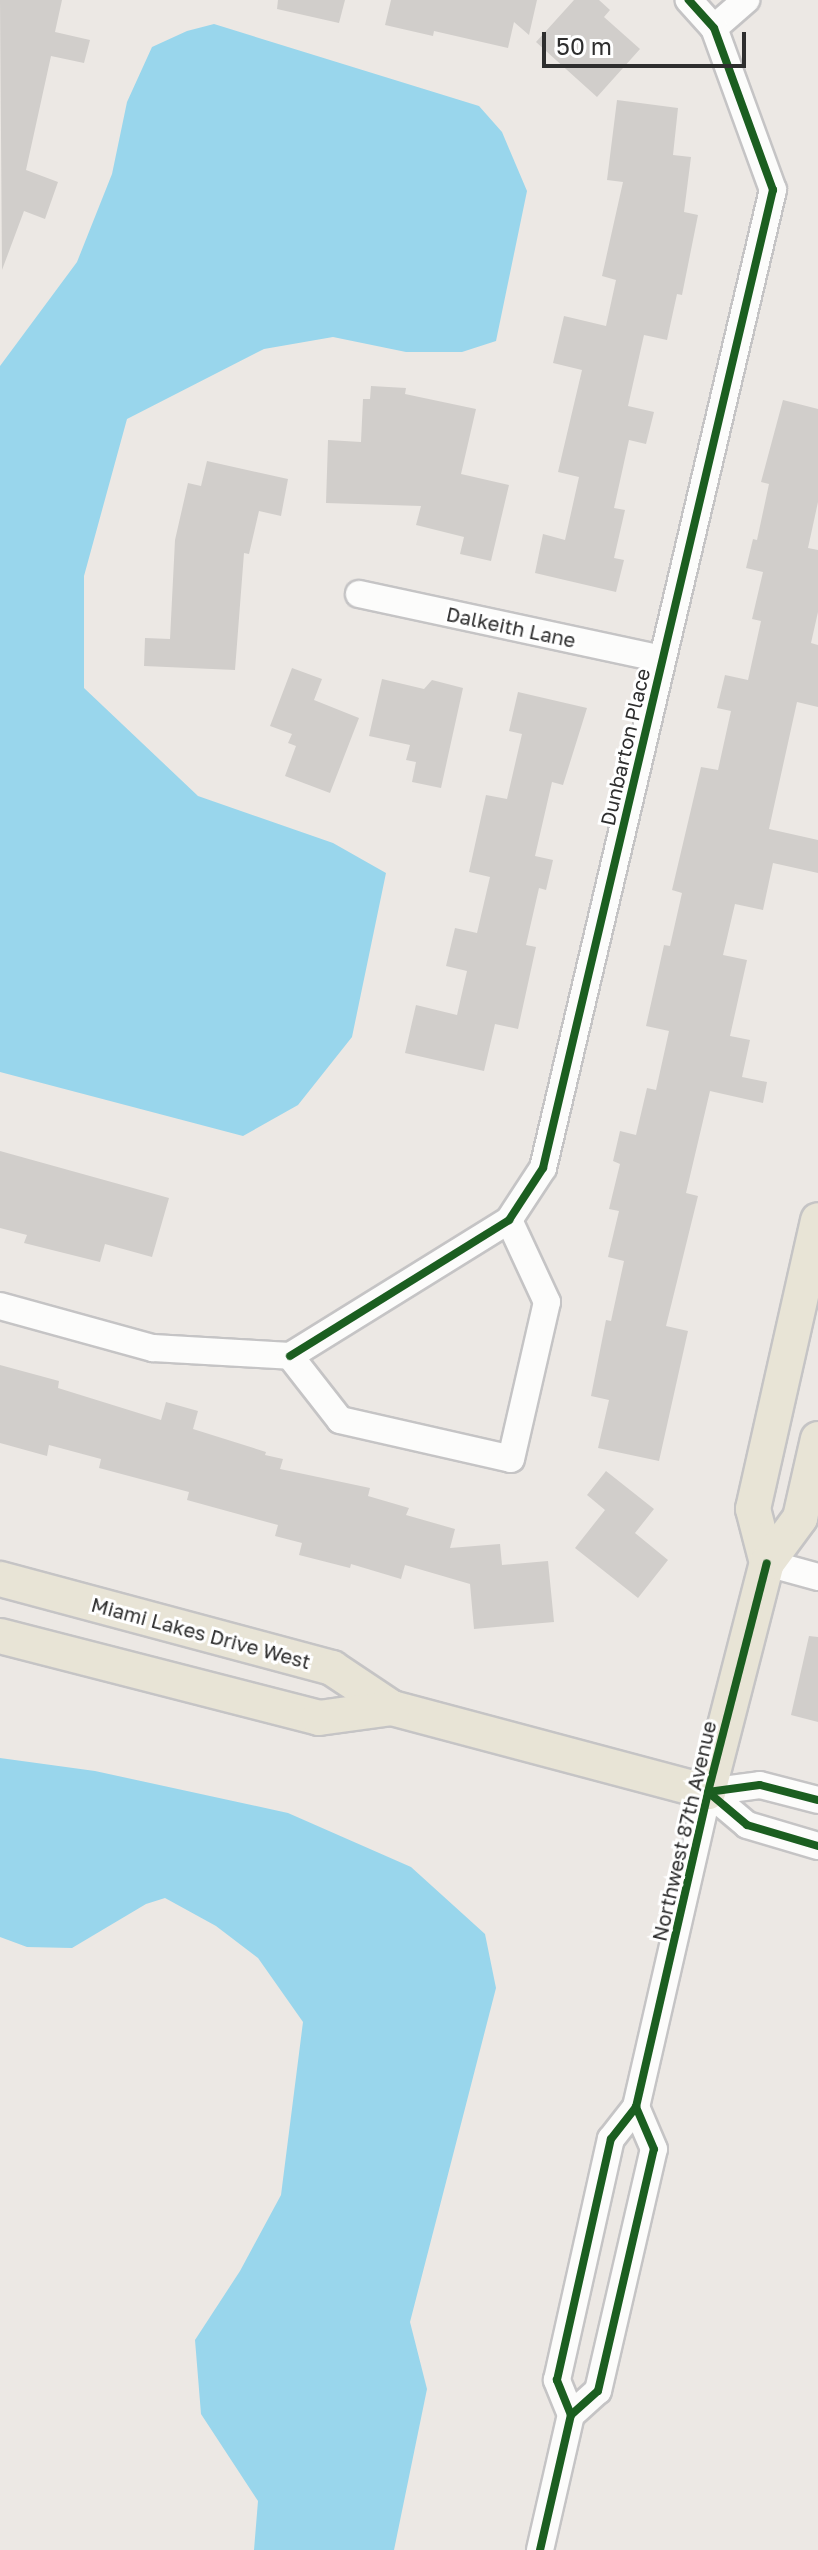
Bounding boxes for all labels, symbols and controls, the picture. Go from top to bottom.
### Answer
scale bar [546,16,750,66]
text: 50 m [556,31,612,60]
street label: Dalkeith Lane [444,602,578,652]
street label: Dunbarton Place [595,666,655,828]
street label: Miami Lakes Drive West [89,1592,313,1674]
street label: Northwest 87th Avenue [647,1718,721,1944]

